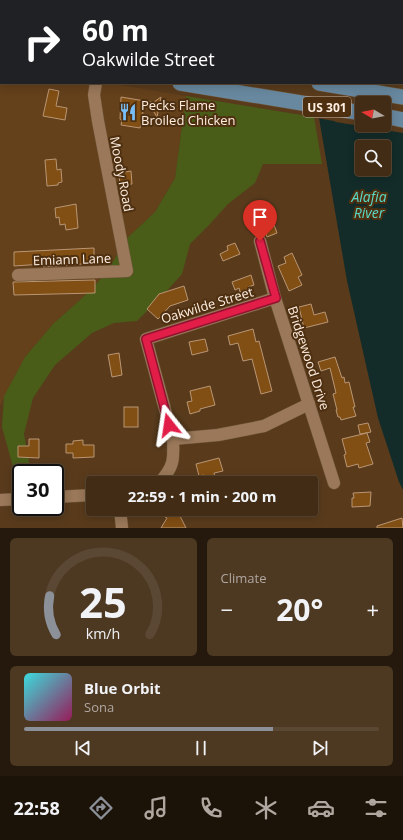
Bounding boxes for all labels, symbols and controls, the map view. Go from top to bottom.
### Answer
text: 60 m [82,11,149,49]
icon: right [16,16,68,68]
text: Oakwilde Street [82,47,215,71]
place label: Pecks Flame Broiled Chicken [141,96,236,129]
north arrow [355,96,391,132]
map controls [355,96,391,176]
road number: US 301 [303,97,351,117]
restaurant icon: Pecks Flame Broiled Chicken [118,102,138,122]
street label: Moody Road [106,135,138,213]
button: search [355,140,391,176]
water label: Alafia River [350,187,387,222]
pin [243,200,277,241]
icon: arrive [249,206,271,228]
street label: Emiann Lane [33,249,111,269]
street label: Oakwilde Street [159,282,256,328]
street label: Bridgewood Drive [284,304,334,412]
position arrow [148,404,190,446]
speed limit sign: 30 [12,464,64,516]
text: 22:59 · 1 min · 200 m [128,486,276,506]
text: Climate [221,569,266,587]
text: 25 [79,574,127,630]
text: 20° [276,589,323,630]
text: − [221,594,233,624]
text: + [366,594,379,624]
text: km/h [86,624,121,643]
text: Blue Orbit [84,678,161,698]
text: Sona [84,698,114,716]
icon: previous [72,737,94,759]
icon: pause [190,737,212,759]
icon: next [309,737,331,759]
icon: directions [87,794,115,822]
icon: music [142,794,170,822]
icon: phone [197,794,225,822]
icon: climate [252,794,280,822]
icon: car [307,794,335,822]
icon: filters [362,794,390,822]
text: 22:58 [13,796,60,820]

